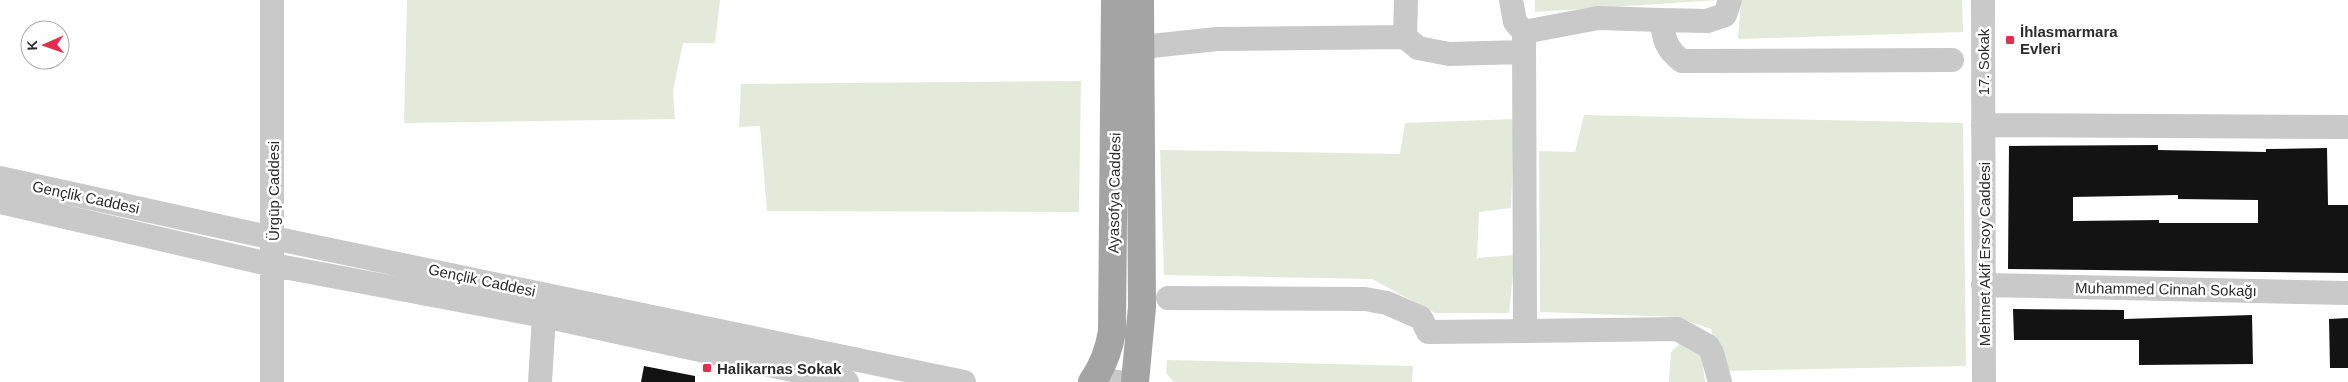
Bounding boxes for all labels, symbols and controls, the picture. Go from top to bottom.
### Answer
north arrow [20,20,70,70]
place label: İhlasmarmara Evleri [2020,23,2118,57]
street label: 17. Sokak [1975,28,1992,95]
marker: İhlasmarmara Evleri [2004,34,2016,46]
text: K [24,40,40,51]
street label: Ayasofya Caddesi [1104,133,1124,253]
street label: Ürgüp Caddesi [265,141,282,241]
street label: Mehmet Akif Ersoy Caddesi [1976,162,1993,346]
street label: Gençlik Caddesi [31,177,141,217]
street label: Gençlik Caddesi [427,260,537,300]
street label: Muhammed Cinnah Sokağı [2075,279,2257,299]
place label: Halikarnas Sokak [717,360,842,377]
marker: Halikarnas Sokak [701,362,713,374]

